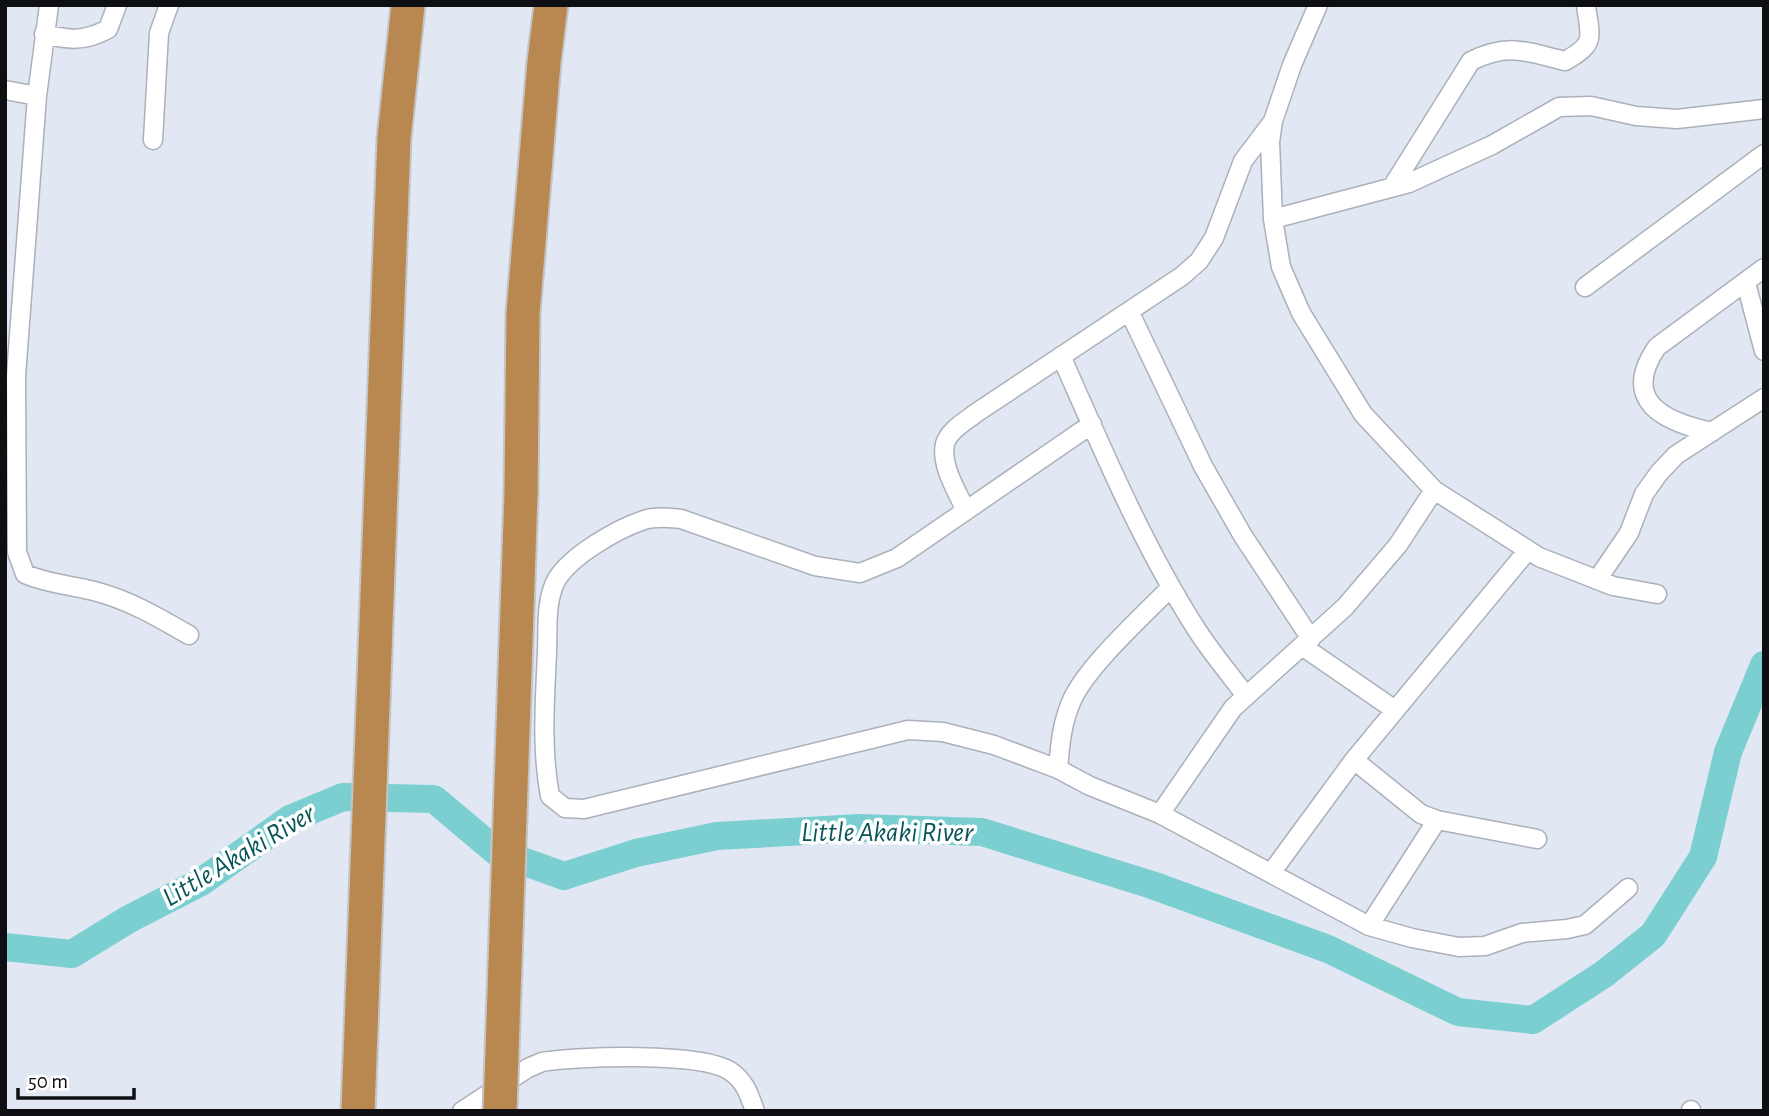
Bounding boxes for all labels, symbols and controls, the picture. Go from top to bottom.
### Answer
water label: Little Akaki River [158,799,321,912]
water label: Little Akaki River [801,819,974,847]
scale bar [18,1056,133,1100]
text: 50 m [28,1071,68,1092]

